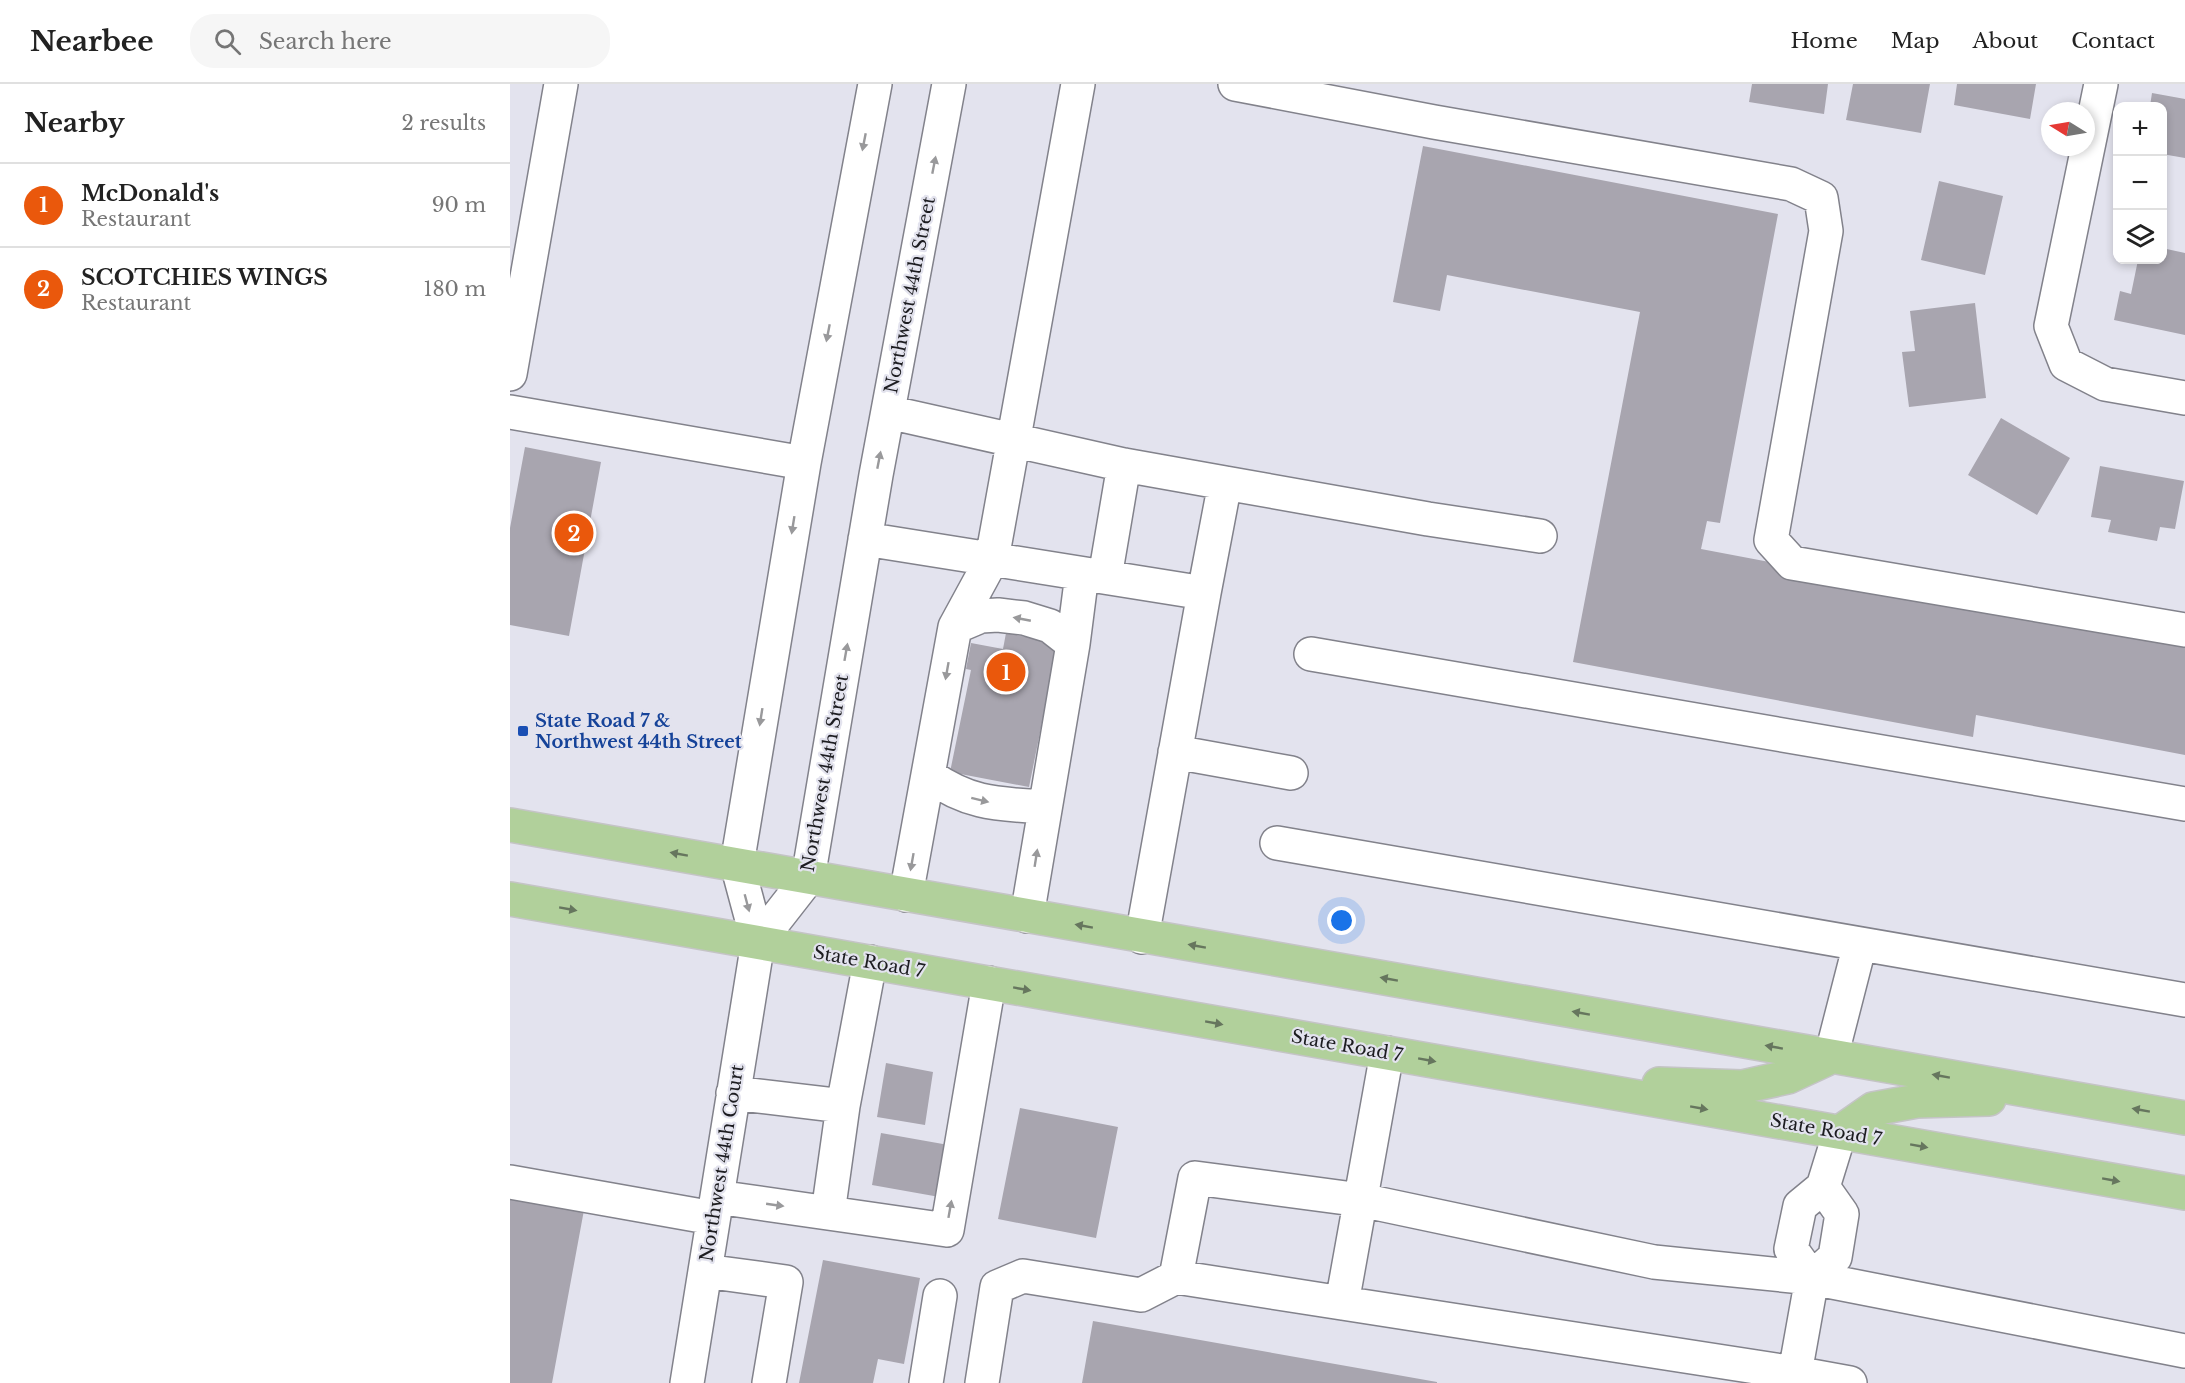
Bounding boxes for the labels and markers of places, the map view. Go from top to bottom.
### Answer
pin: 2 [554,510,594,556]
pin: 1 [986,650,1026,694]
place label: State Road 7 & Northwest 44th Street [535,710,742,753]
marker: State Road 7 & Northwest 44th Street [516,724,530,738]

